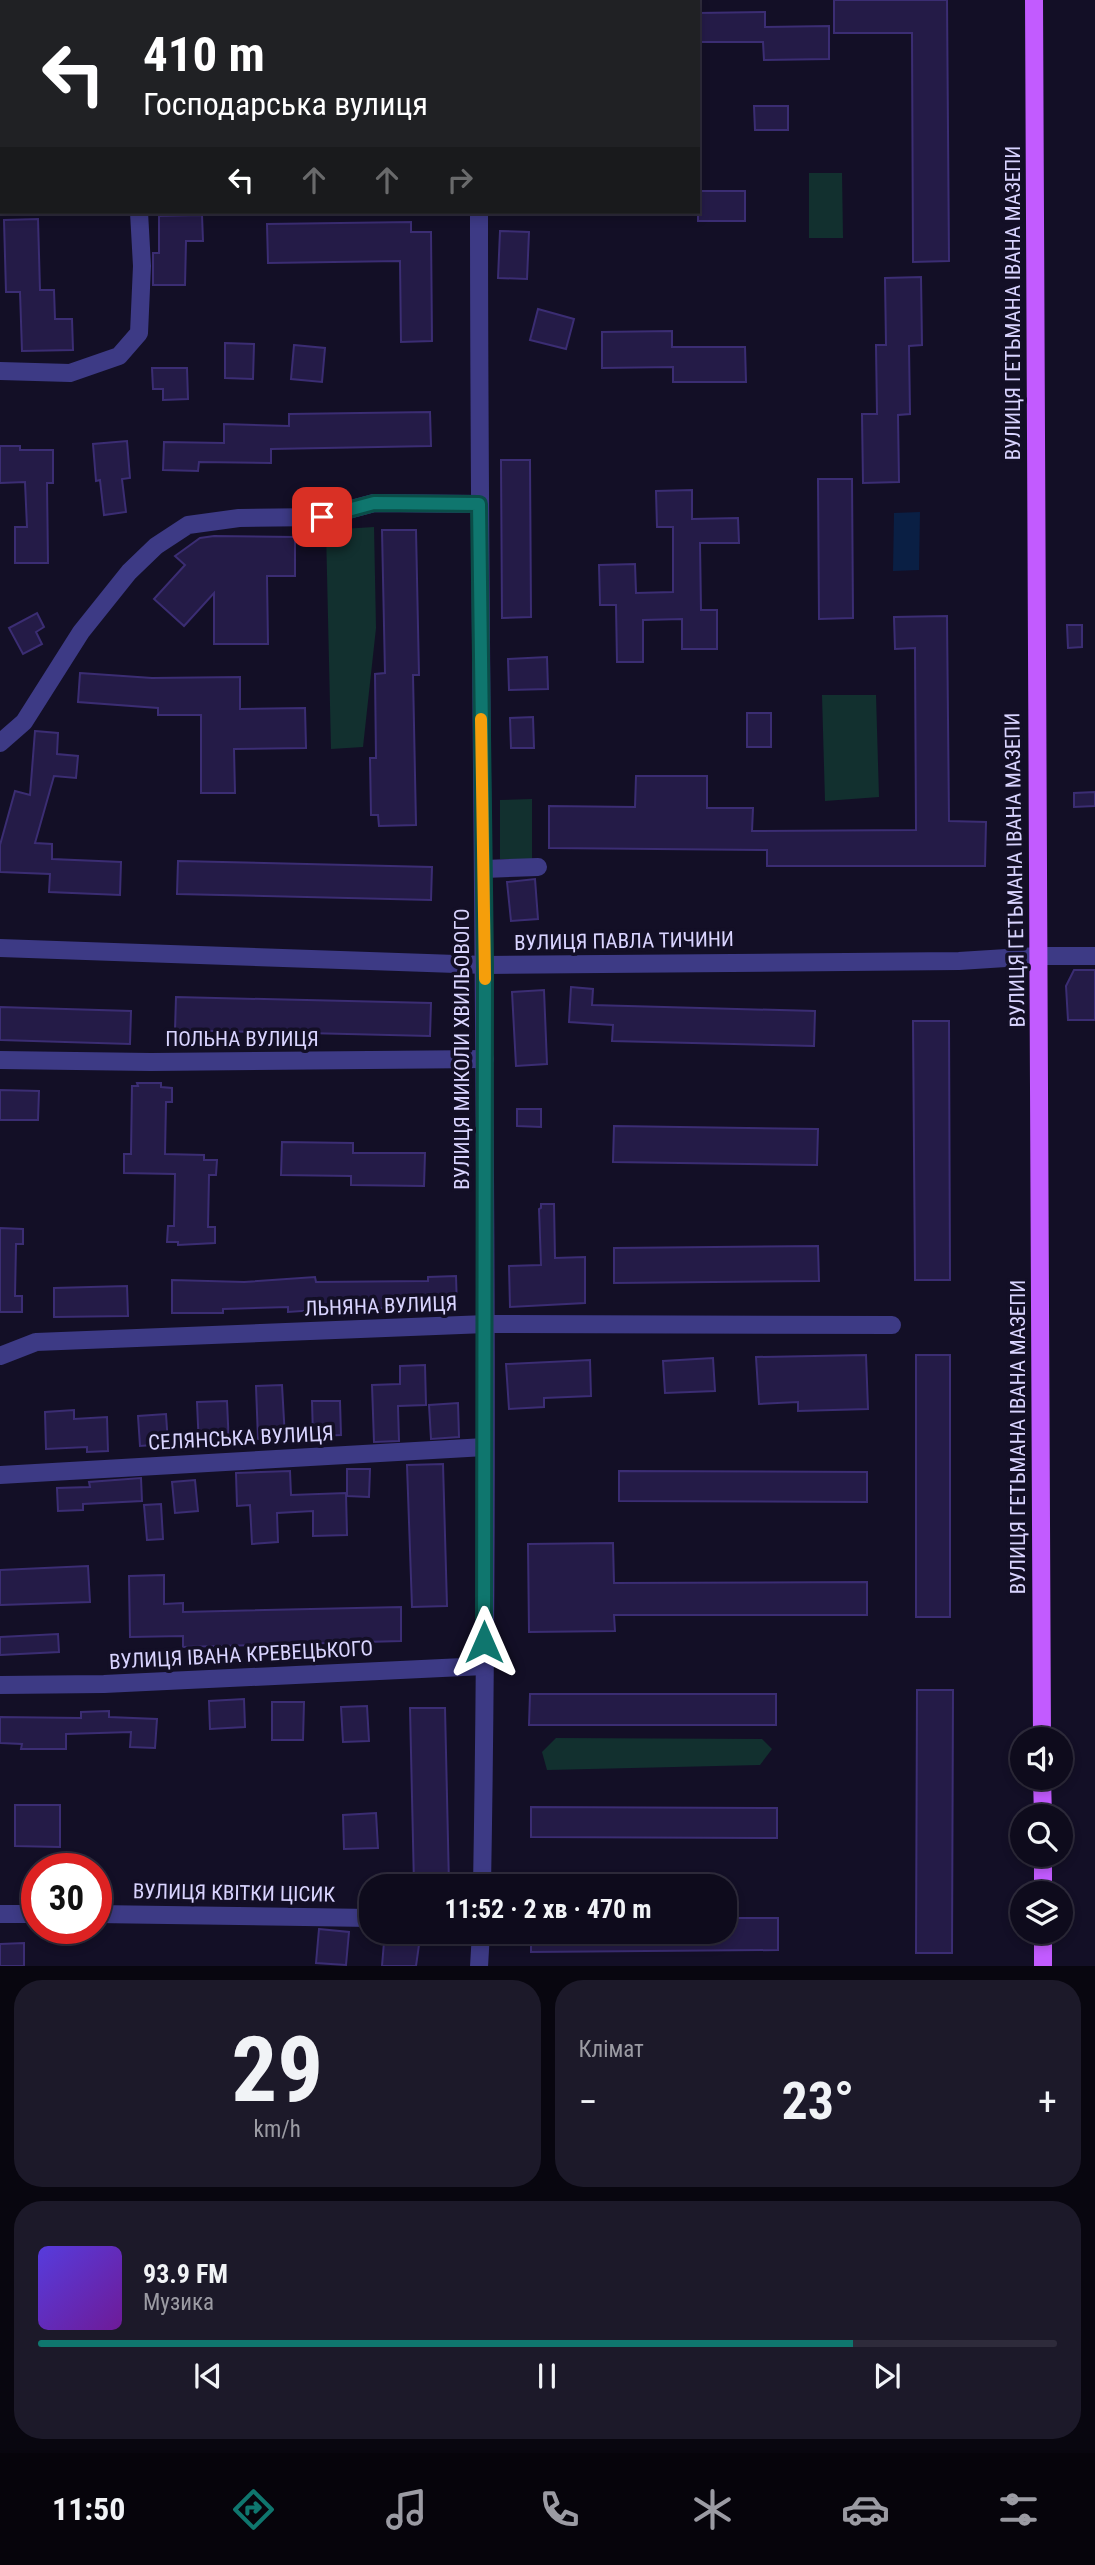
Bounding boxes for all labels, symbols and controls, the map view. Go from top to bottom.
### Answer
text: 410 m [143,26,265,83]
icon: left [28,28,119,119]
text: Господарська вулиця [143,85,428,123]
street label: ВУЛИЦЯ ГЕТЬМАНА ІВАНА МАЗЕПИ [1001,146,1025,460]
icon: left [222,161,260,199]
icon: ahead [295,161,333,199]
icon: ahead [368,161,406,199]
icon: right [441,161,479,199]
pin [292,487,352,547]
icon: arrive [303,498,341,536]
street label: ВУЛИЦЯ ГЕТЬМАНА ІВАНА МАЗЕПИ [1000,713,1030,1027]
street label: ВУЛИЦЯ МИКОЛИ ХВИЛЬОВОГО [450,908,474,1190]
street label: ВУЛИЦЯ ПАВЛА ТИЧИНИ [514,927,734,955]
street label: ПОЛЬНА ВУЛИЦЯ [165,1027,319,1051]
street label: ВУЛИЦЯ ГЕТЬМАНА ІВАНА МАЗЕПИ [1006,1280,1030,1594]
street label: ЛЬНЯНА ВУЛИЦЯ [304,1291,458,1321]
street label: СЕЛЯНСЬКА ВУЛИЦЯ [148,1421,334,1455]
position arrow [447,1605,521,1679]
street label: ВУЛИЦЯ ІВАНА КРЕВЕЦЬКОГО [108,1636,374,1674]
map controls [1010,1727,1073,1944]
button: sound [1010,1727,1073,1790]
button: search [1010,1804,1073,1867]
speed limit sign: 30 [21,1853,112,1944]
street label: ВУЛИЦЯ КВІТКИ ЦІСИК [133,1879,336,1907]
button: layers [1010,1881,1073,1944]
text: 11:52 · 2 хв · 470 m [445,1894,651,1924]
text: 29 [231,2017,323,2123]
text: Клімат [579,2036,644,2063]
text: 23° [781,2071,854,2132]
text: − [579,2080,598,2124]
text: + [1038,2080,1057,2124]
text: km/h [254,2116,301,2143]
text: 93.9 FM [143,2259,228,2289]
text: Музика [143,2289,214,2316]
icon: previous [189,2357,227,2395]
icon: pause [528,2357,566,2395]
icon: next [868,2357,906,2395]
icon: directions [229,2485,278,2534]
icon: music [382,2485,431,2534]
icon: phone [535,2485,584,2534]
icon: climate [688,2485,737,2534]
icon: car [841,2485,890,2534]
icon: filters [994,2485,1043,2534]
text: 11:50 [52,2490,125,2528]

